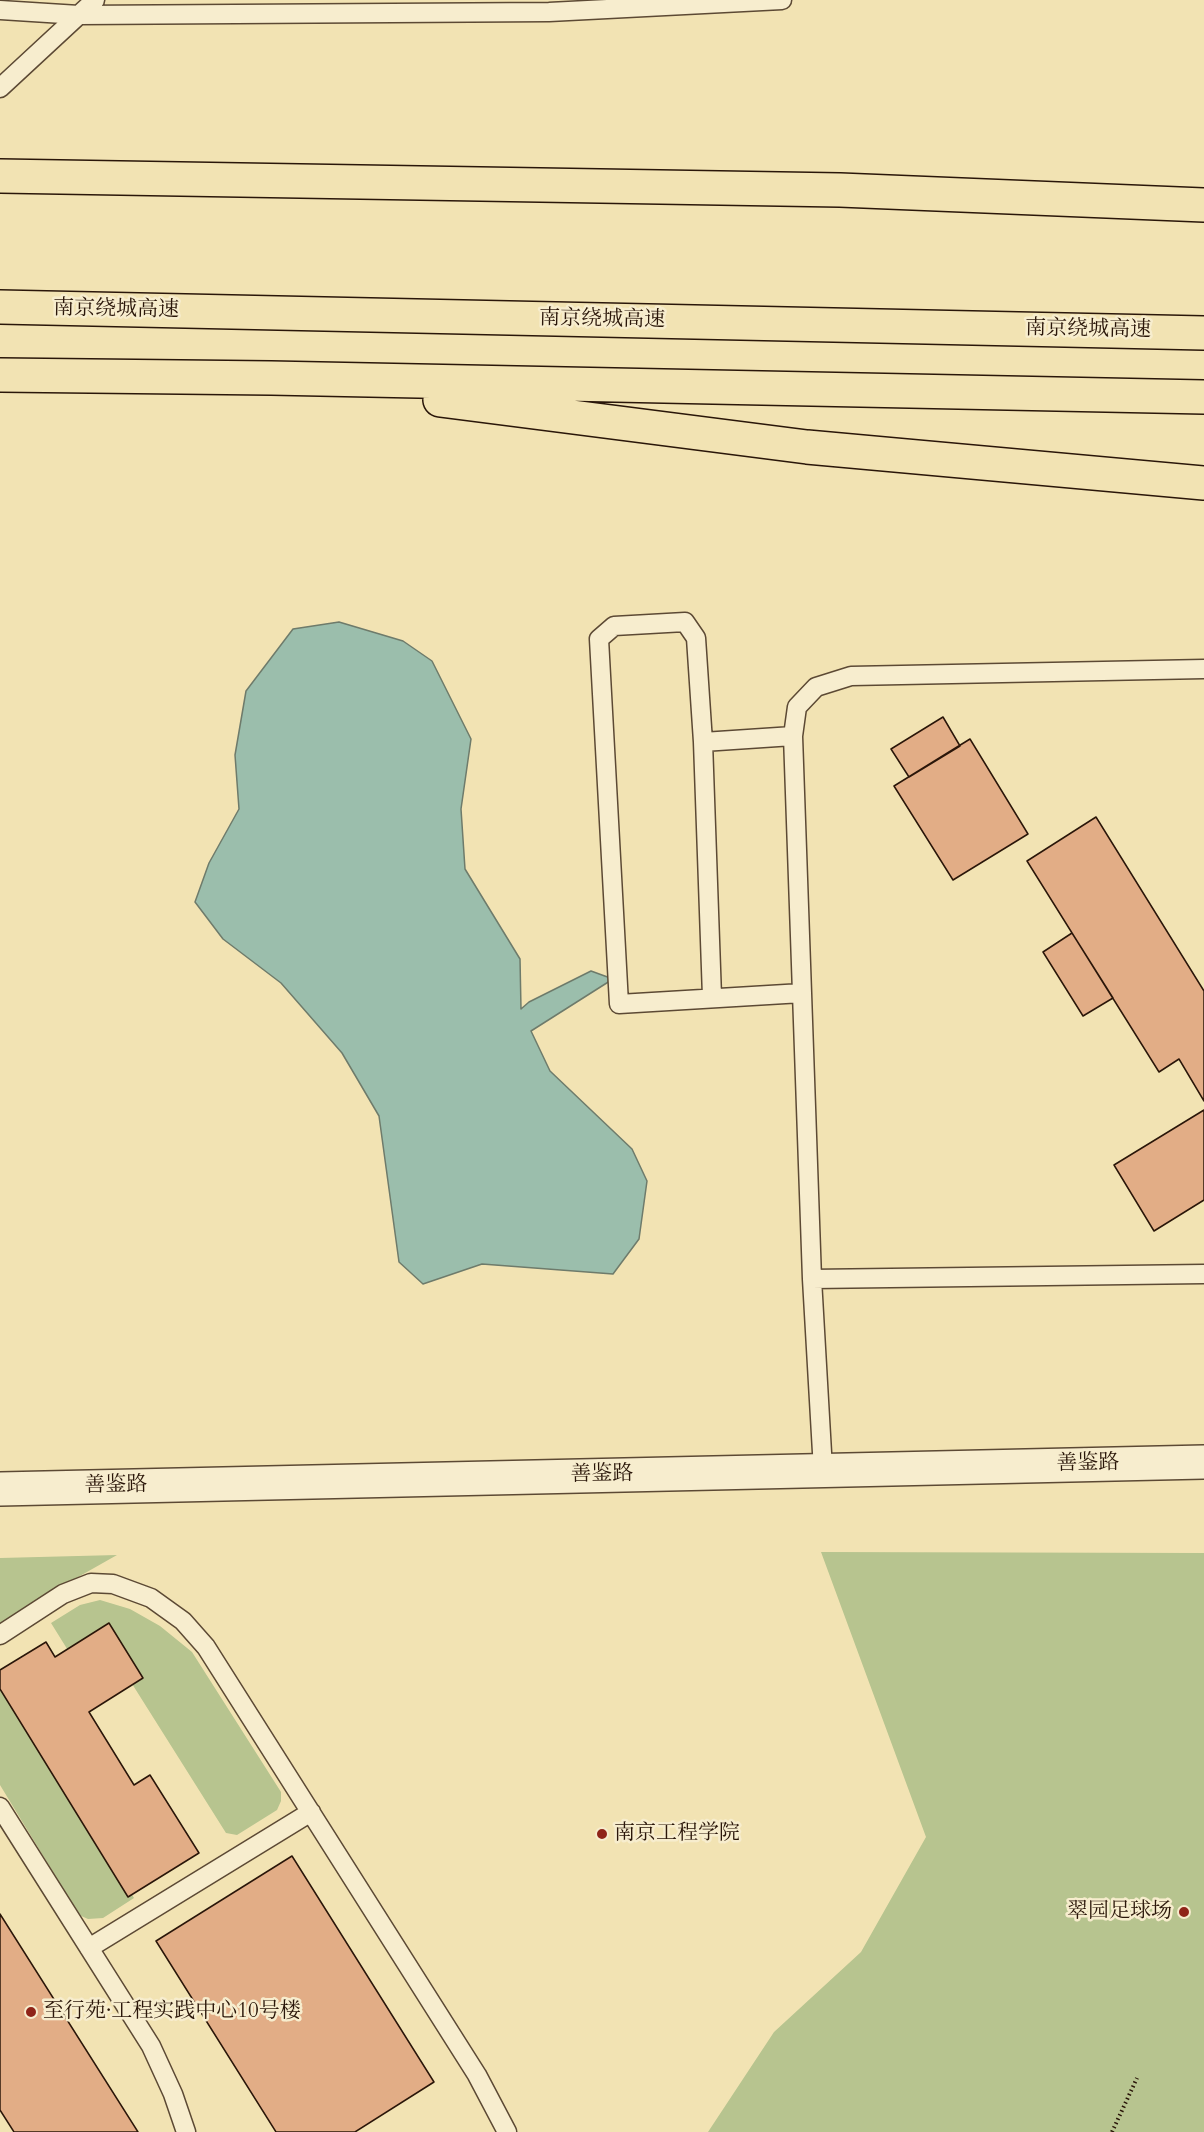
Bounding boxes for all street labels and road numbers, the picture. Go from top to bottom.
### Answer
street label: 南京绕城高速 [53,296,179,324]
street label: 南京绕城高速 [539,306,665,334]
street label: 南京绕城高速 [1025,316,1151,344]
street label: 善鉴路 [1056,1451,1120,1477]
street label: 善鉴路 [570,1462,634,1488]
street label: 善鉴路 [84,1473,148,1499]

